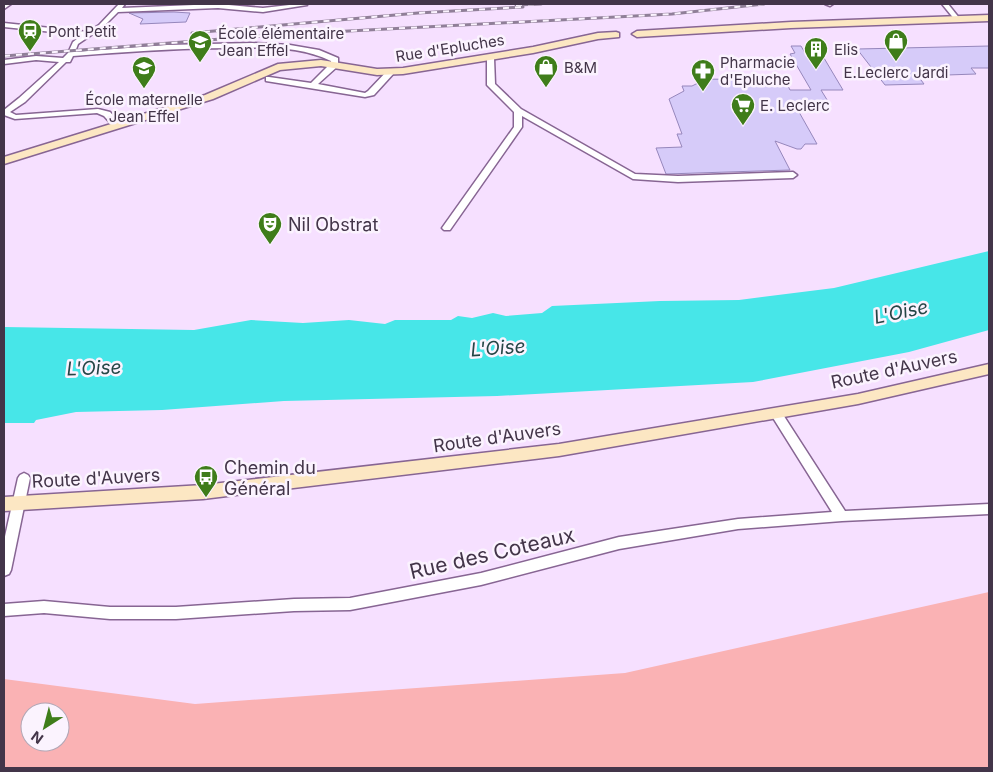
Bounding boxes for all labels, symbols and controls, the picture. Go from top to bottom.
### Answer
station icon: Pont Petit [17,18,43,52]
place label: Pont Petit [48,22,116,41]
place label: École élémentaire Jean Effel [218,24,344,60]
shop icon: E.Leclerc Jardi [883,28,909,62]
school or university icon: École élémentaire Jean Effel [187,29,213,63]
street label: Rue d'Epluches [394,30,506,66]
building icon: Elis [803,36,829,70]
place label: Elis [834,40,858,59]
place label: Pharmacie d'Epluche [720,53,795,89]
shop icon: B&M [533,54,559,88]
school or university icon: École maternelle Jean Effel [131,55,157,89]
place label: B&M [564,58,597,77]
pharmacy icon: Pharmacie d'Epluche [690,58,716,92]
place label: E.Leclerc Jardi [844,63,948,82]
place label: École maternelle Jean Effel [85,90,203,126]
supermarket icon: E. Leclerc [730,92,756,126]
place label: E. Leclerc [760,96,830,115]
theatre icon: Nil Obstrat [257,211,283,245]
place label: Nil Obstrat [288,214,378,235]
water label: L'Oise [872,295,930,329]
water label: L'Oise [470,335,526,361]
street label: Route d'Auvers [829,345,959,393]
water label: L'Oise [66,356,122,380]
street label: Route d'Auvers [432,418,562,456]
place label: Chemin du Général [224,457,316,499]
street label: Route d'Auvers [31,464,161,492]
bus stop icon: Chemin du Général [193,464,219,498]
street label: Rue des Coteaux [407,522,577,584]
north arrow [20,702,70,752]
text: N [28,728,46,748]

